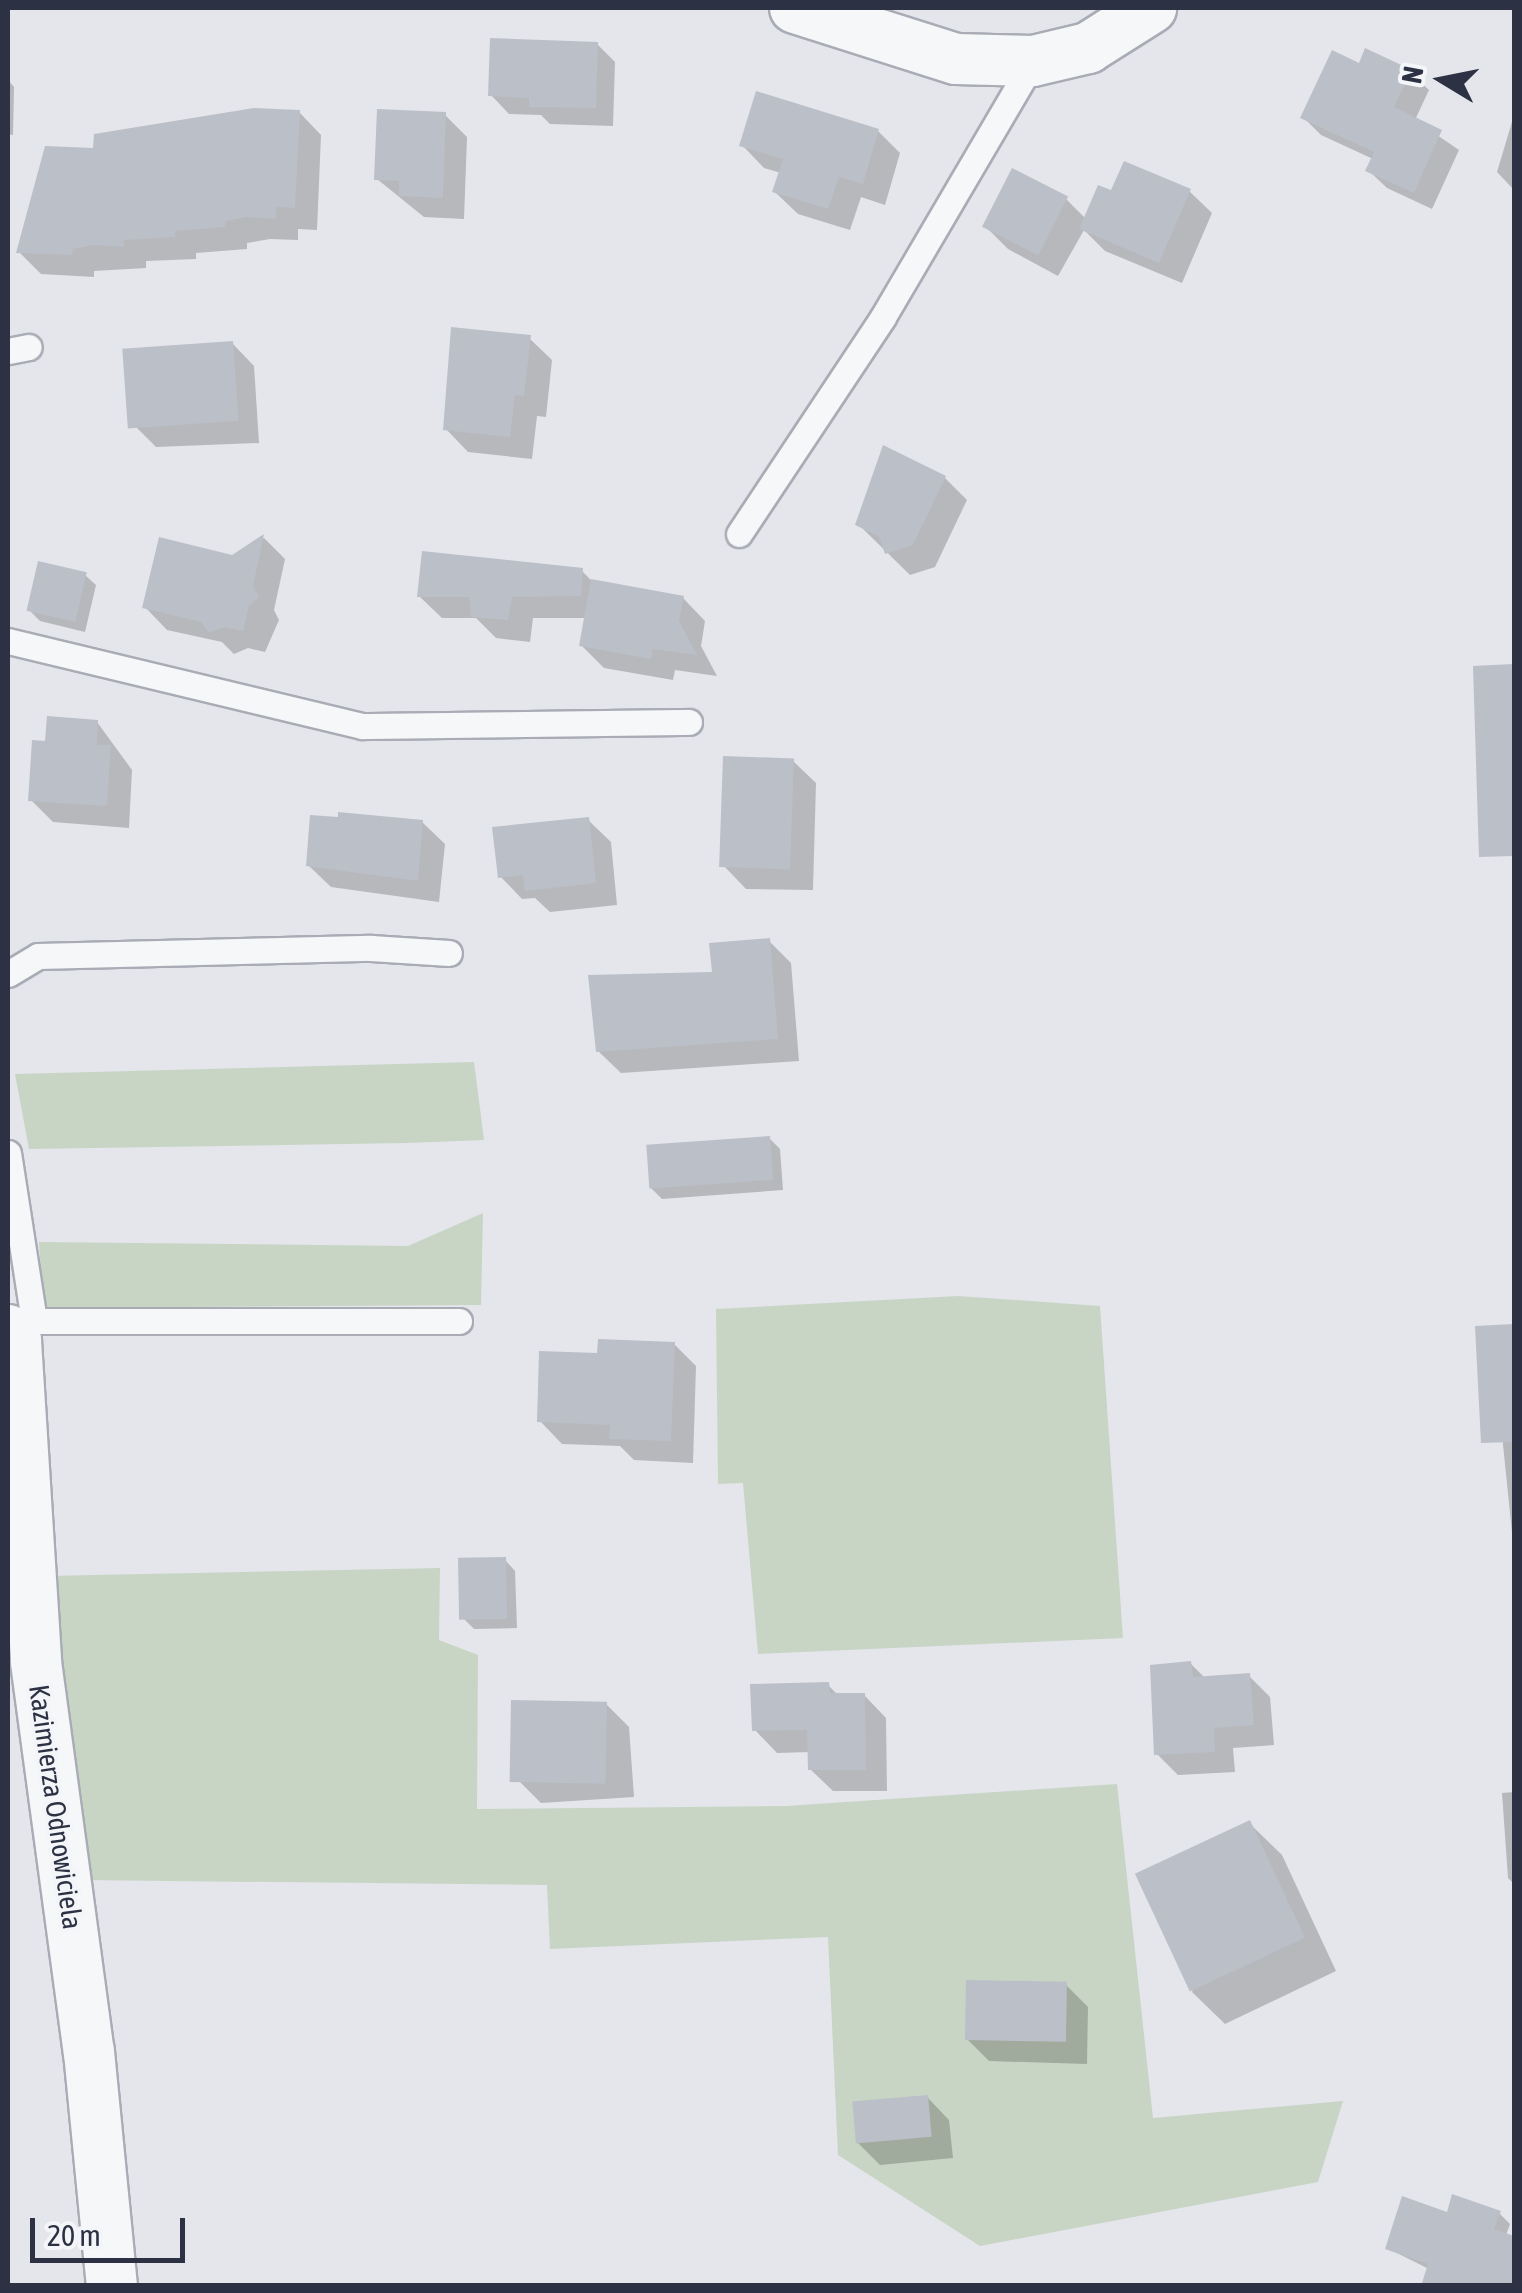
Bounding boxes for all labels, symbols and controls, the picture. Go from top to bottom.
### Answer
north arrow [1392,30,1492,130]
text: N [1395,64,1430,86]
street label: Kazimierza Odnowiciela [22,1683,90,1931]
scale bar [35,2198,190,2260]
text: 20 m [47,2218,101,2252]

